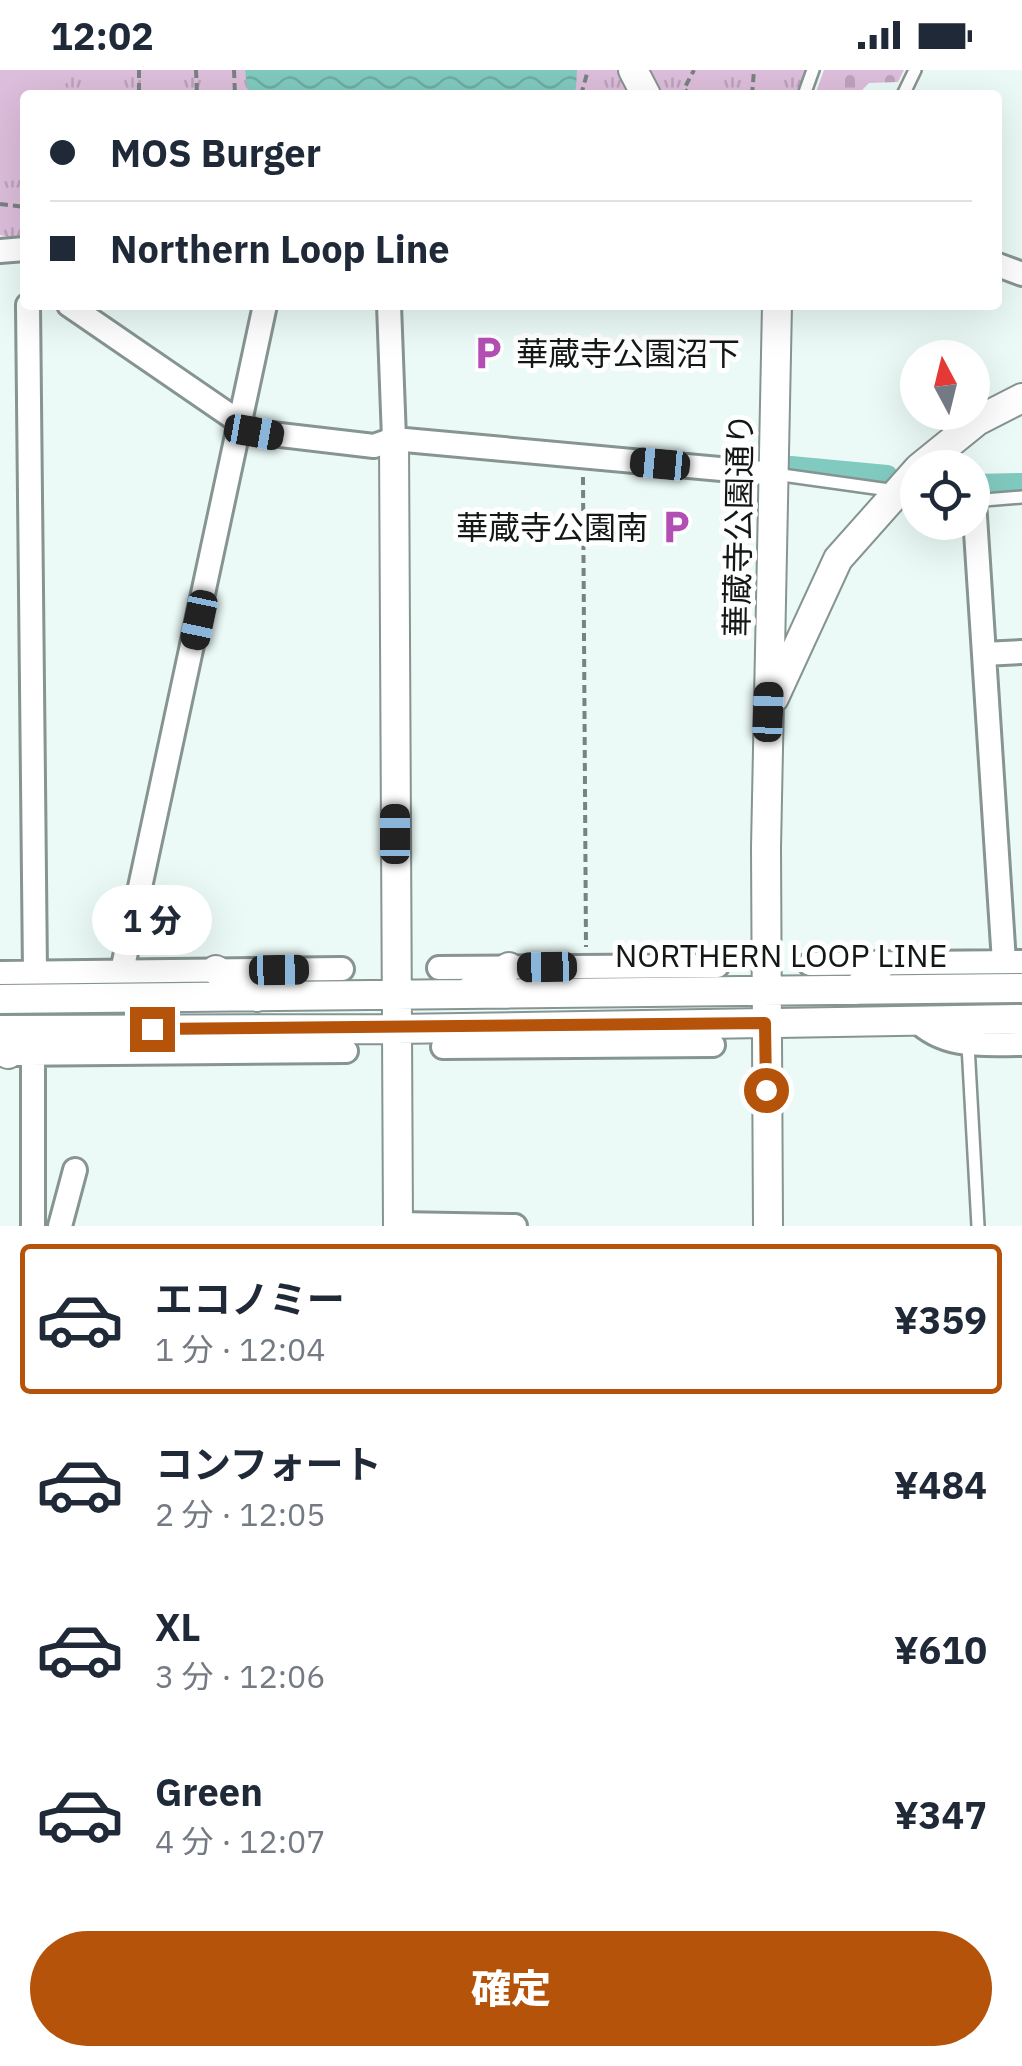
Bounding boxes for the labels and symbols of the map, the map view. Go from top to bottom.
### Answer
place label: 華蔵寺公園沼下 [516,332,740,374]
parking icon: 華蔵寺公園沼下 [469,334,507,372]
north arrow [900,340,990,430]
car [222,412,286,452]
street label: 華蔵寺公園通り [715,413,761,637]
car [629,446,691,482]
place label: 華蔵寺公園南 [456,506,648,548]
parking icon: 華蔵寺公園南 [657,508,695,546]
car [178,588,220,652]
car [752,681,784,743]
car [380,804,410,864]
callout: 1 分 [92,884,212,954]
street label: NORTHERN LOOP LINE [615,934,947,976]
car [517,951,577,983]
car [249,954,309,986]
route end [130,1007,175,1052]
route start [744,1068,789,1113]

